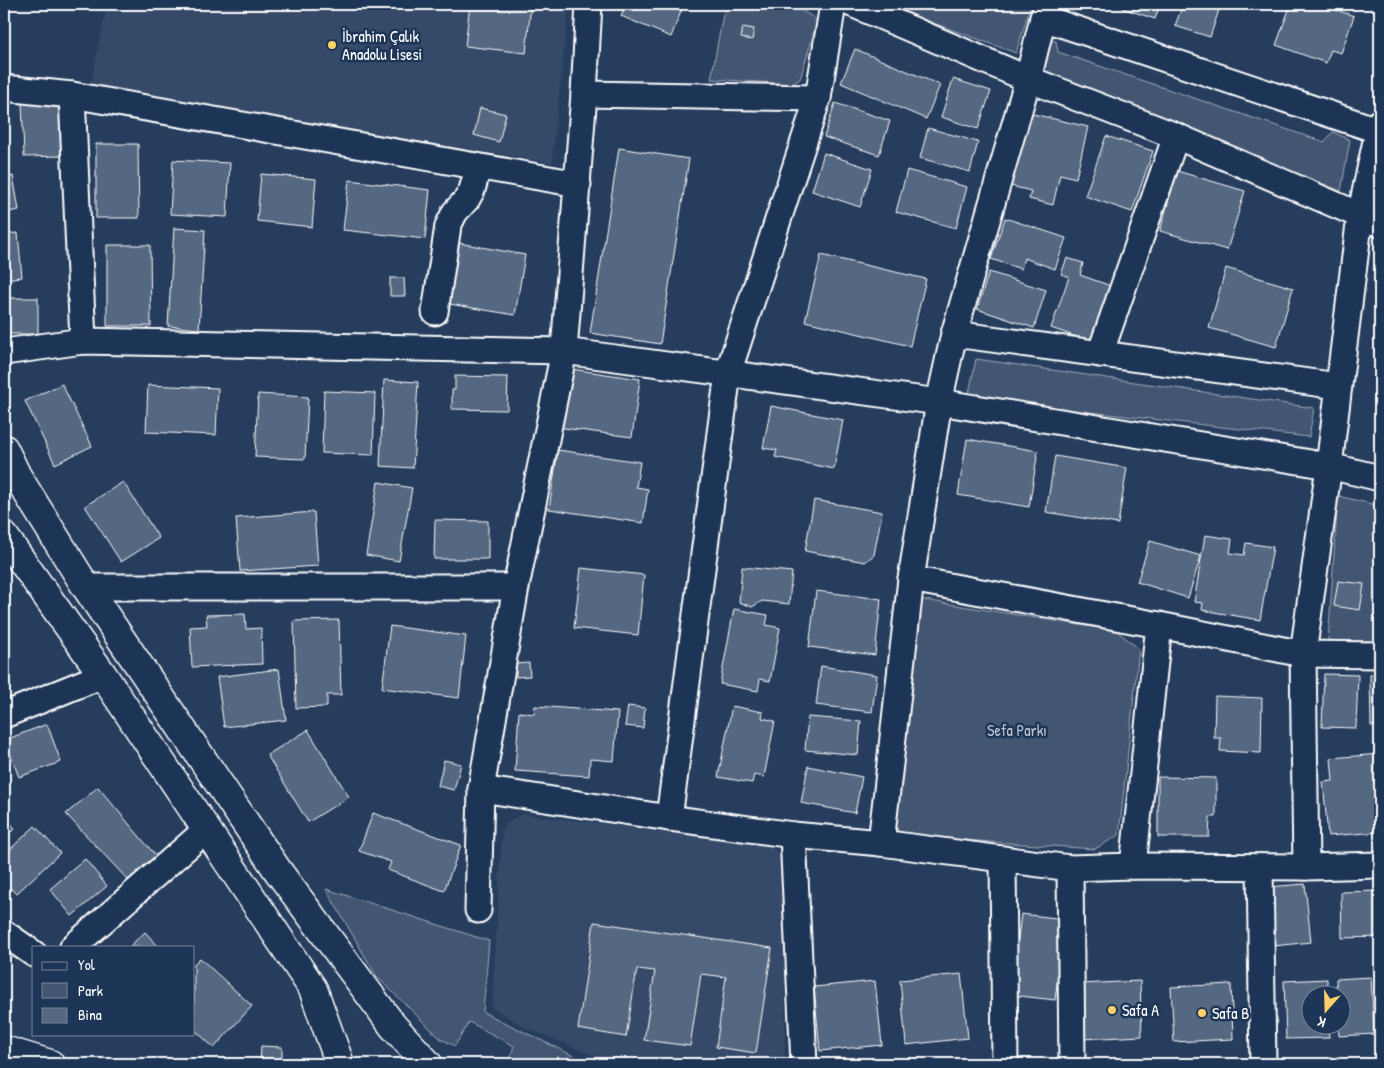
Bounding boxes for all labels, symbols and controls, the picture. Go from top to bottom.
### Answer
place label: İbrahim Çalık Anadolu Lisesi [342,25,422,65]
marker: İbrahim Çalık Anadolu Lisesi [326,39,338,51]
park label: Sefa Parkı [987,719,1047,741]
legend [32,946,195,1036]
text: Yol [78,954,95,975]
text: Park [78,980,103,1001]
north arrow [1302,986,1352,1036]
place label: Safa A [1122,999,1159,1021]
place label: Safa B [1212,1002,1249,1024]
text: Bina [78,1004,102,1025]
marker: Safa A [1106,1004,1118,1016]
marker: Safa B [1196,1007,1208,1019]
text: K [1314,1012,1328,1033]

